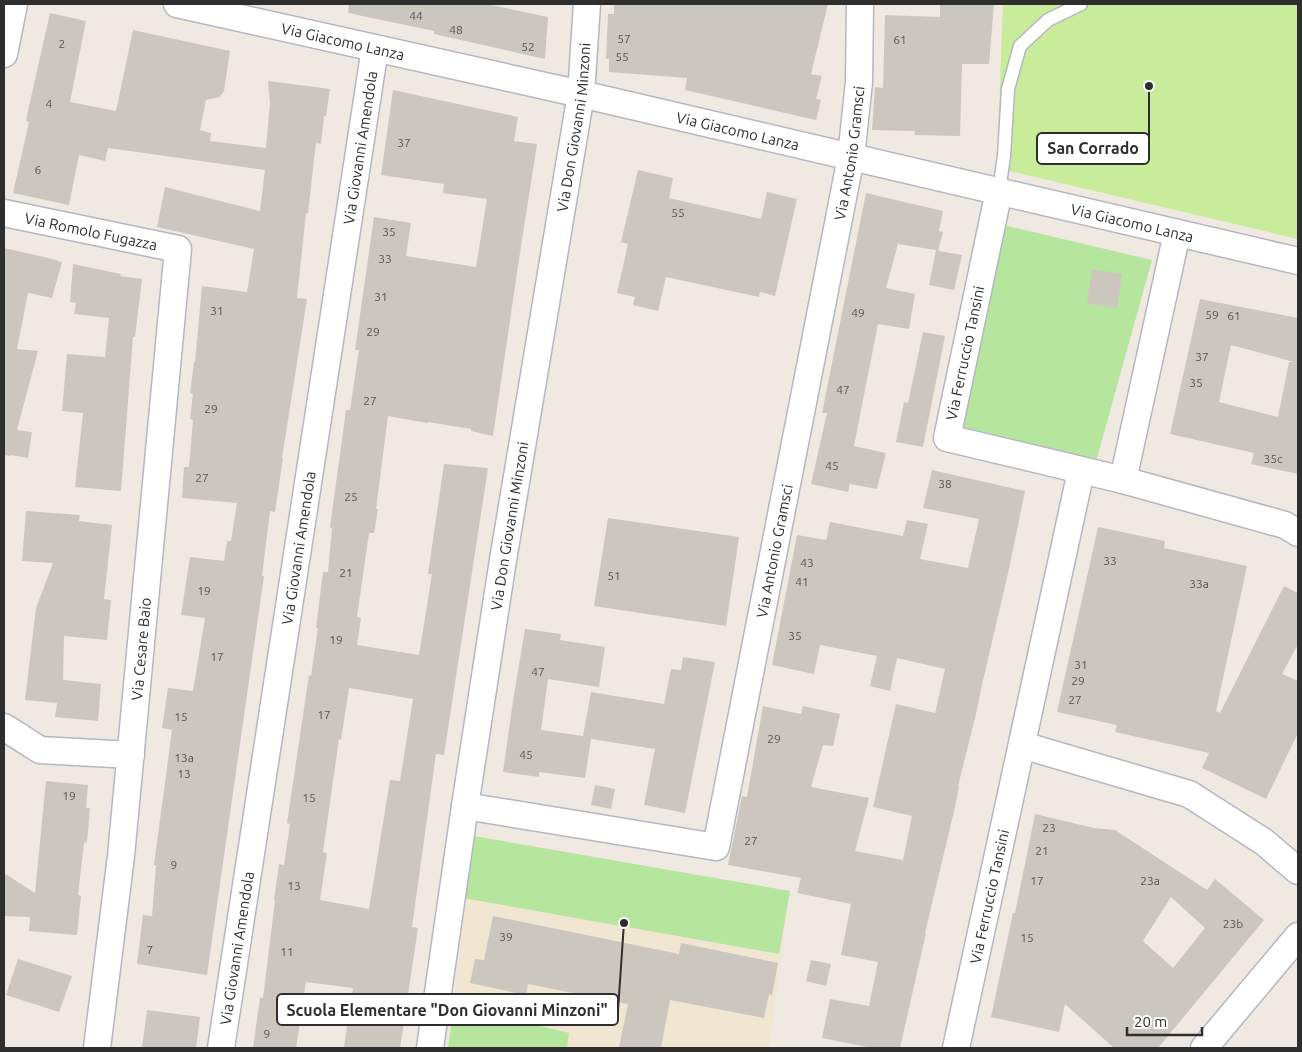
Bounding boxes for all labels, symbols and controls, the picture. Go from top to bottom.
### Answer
house number: 44 [409,9,423,22]
street label: Via Giacomo Lanza [280,19,406,63]
house number: 48 [449,23,463,36]
house number: 57 [617,32,631,45]
house number: 61 [893,33,907,46]
house number: 2 [59,37,65,50]
house number: 52 [521,40,535,53]
street label: Via Don Giovanni Minzoni [553,42,593,213]
house number: 55 [615,50,629,63]
street label: Via Giovanni Amendola [339,70,380,226]
street label: Via Antonio Gramsci [830,85,867,222]
house number: 4 [46,97,53,110]
street label: Via Giacomo Lanza [675,108,801,153]
callout: San Corrado [1037,133,1149,164]
house number: 37 [397,136,411,149]
text: San Corrado [1047,139,1139,157]
house number: 6 [35,163,42,176]
street label: Via Giacomo Lanza [1069,200,1195,245]
house number: 55 [671,206,685,219]
street label: Via Romolo Fugazza [23,209,159,253]
house number: 35 [382,225,396,238]
house number: 33 [378,252,392,265]
street label: Via Ferruccio Tansini [942,284,988,422]
house number: 31 [374,290,388,303]
house number: 31 [210,304,224,317]
house number: 49 [851,306,865,319]
house number: 59 [1205,308,1219,321]
house number: 61 [1227,309,1241,322]
house number: 29 [366,325,380,338]
house number: 37 [1195,350,1209,363]
house number: 35 [1189,376,1203,389]
house number: 47 [836,383,850,396]
house number: 27 [363,394,377,407]
house number: 29 [204,402,218,415]
street label: Via Don Giovanni Minzoni [487,440,531,612]
house number: 35c [1263,452,1283,465]
house number: 45 [825,459,839,472]
street label: Via Giovanni Amendola [278,470,318,626]
house number: 27 [195,471,209,484]
house number: 38 [938,477,952,490]
street label: Via Antonio Gramsci [753,483,795,619]
house number: 25 [344,490,358,503]
house number: 33 [1103,554,1117,567]
house number: 43 [800,556,814,569]
house number: 21 [339,566,353,579]
house number: 51 [607,569,621,582]
house number: 41 [795,575,809,588]
house number: 33a [1189,577,1209,590]
house number: 19 [197,584,211,597]
street label: Via Cesare Baio [128,597,154,701]
house number: 35 [788,629,802,642]
house number: 19 [329,633,343,646]
house number: 17 [210,650,224,663]
house number: 31 [1074,658,1088,671]
house number: 47 [531,665,545,678]
house number: 29 [1071,674,1085,687]
house number: 27 [1068,693,1082,706]
house number: 17 [317,708,331,721]
house number: 15 [174,710,188,723]
house number: 29 [767,732,781,745]
house number: 45 [519,748,533,761]
house number: 13a [174,751,194,764]
house number: 13 [177,767,191,780]
house number: 19 [62,789,76,802]
house number: 15 [302,791,316,804]
house number: 23 [1042,821,1056,834]
street label: Via Ferruccio Tansini [966,828,1012,965]
house number: 27 [744,834,758,847]
house number: 21 [1035,844,1049,857]
house number: 9 [171,858,177,871]
street label: Via Giovanni Amendola [216,870,257,1026]
house number: 17 [1030,874,1044,887]
house number: 23a [1140,874,1160,887]
house number: 13 [287,879,301,892]
house number: 23b [1223,917,1243,930]
house number: 39 [499,930,513,943]
house number: 15 [1020,931,1034,944]
house number: 7 [147,943,153,956]
house number: 11 [280,945,294,958]
callout: Scuola Elementare "Don Giovanni Minzoni" [277,994,618,1025]
text: Scuola Elementare "Don Giovanni Minzoni" [286,1001,608,1019]
scale bar [1127,1004,1202,1036]
text: 20 m [1134,1013,1167,1030]
house number: 9 [264,1027,270,1040]

